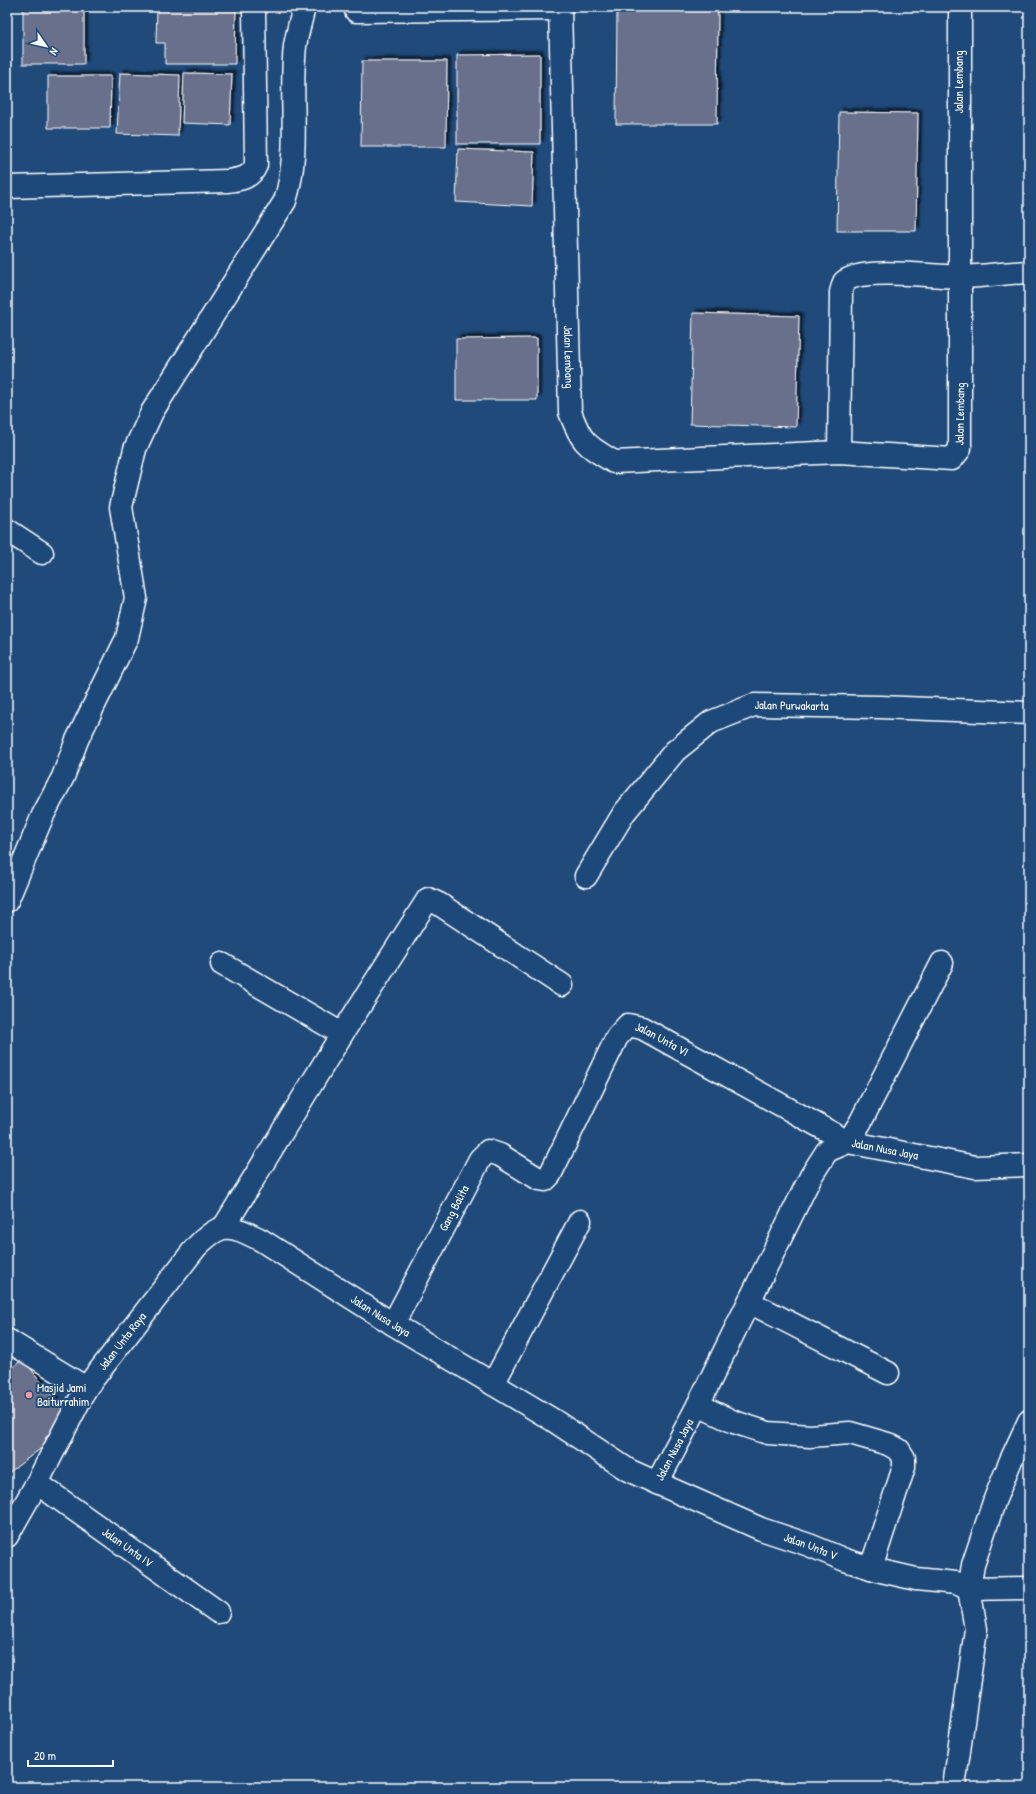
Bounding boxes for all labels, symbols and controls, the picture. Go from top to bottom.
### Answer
north arrow [26,26,66,66]
text: N [47,45,62,58]
street label: Jalan Lembang [950,50,967,114]
street label: Jalan Lembang [560,325,578,389]
street label: Jalan Lembang [950,382,969,446]
street label: Jalan Purwakarta [755,696,829,714]
street label: Jalan Unta VI [634,1018,692,1060]
street label: Jalan Nusa Jaya [850,1134,920,1164]
street label: Gang Balita [435,1182,473,1234]
street label: Jalan Nusa Jaya [348,1290,414,1341]
street label: Jalan Unta Raya [94,1308,150,1373]
place label: Masjid Jami Baiturrahim [37,1379,89,1410]
marker: Masjid Jami Baiturrahim [24,1390,34,1400]
street label: Jalan Nusa Jaya [651,1415,697,1483]
street label: Jalan Unta IV [99,1523,157,1571]
street label: Jalan Unta V [782,1528,840,1564]
scale bar [28,1742,113,1768]
text: 20 m [34,1747,56,1764]

